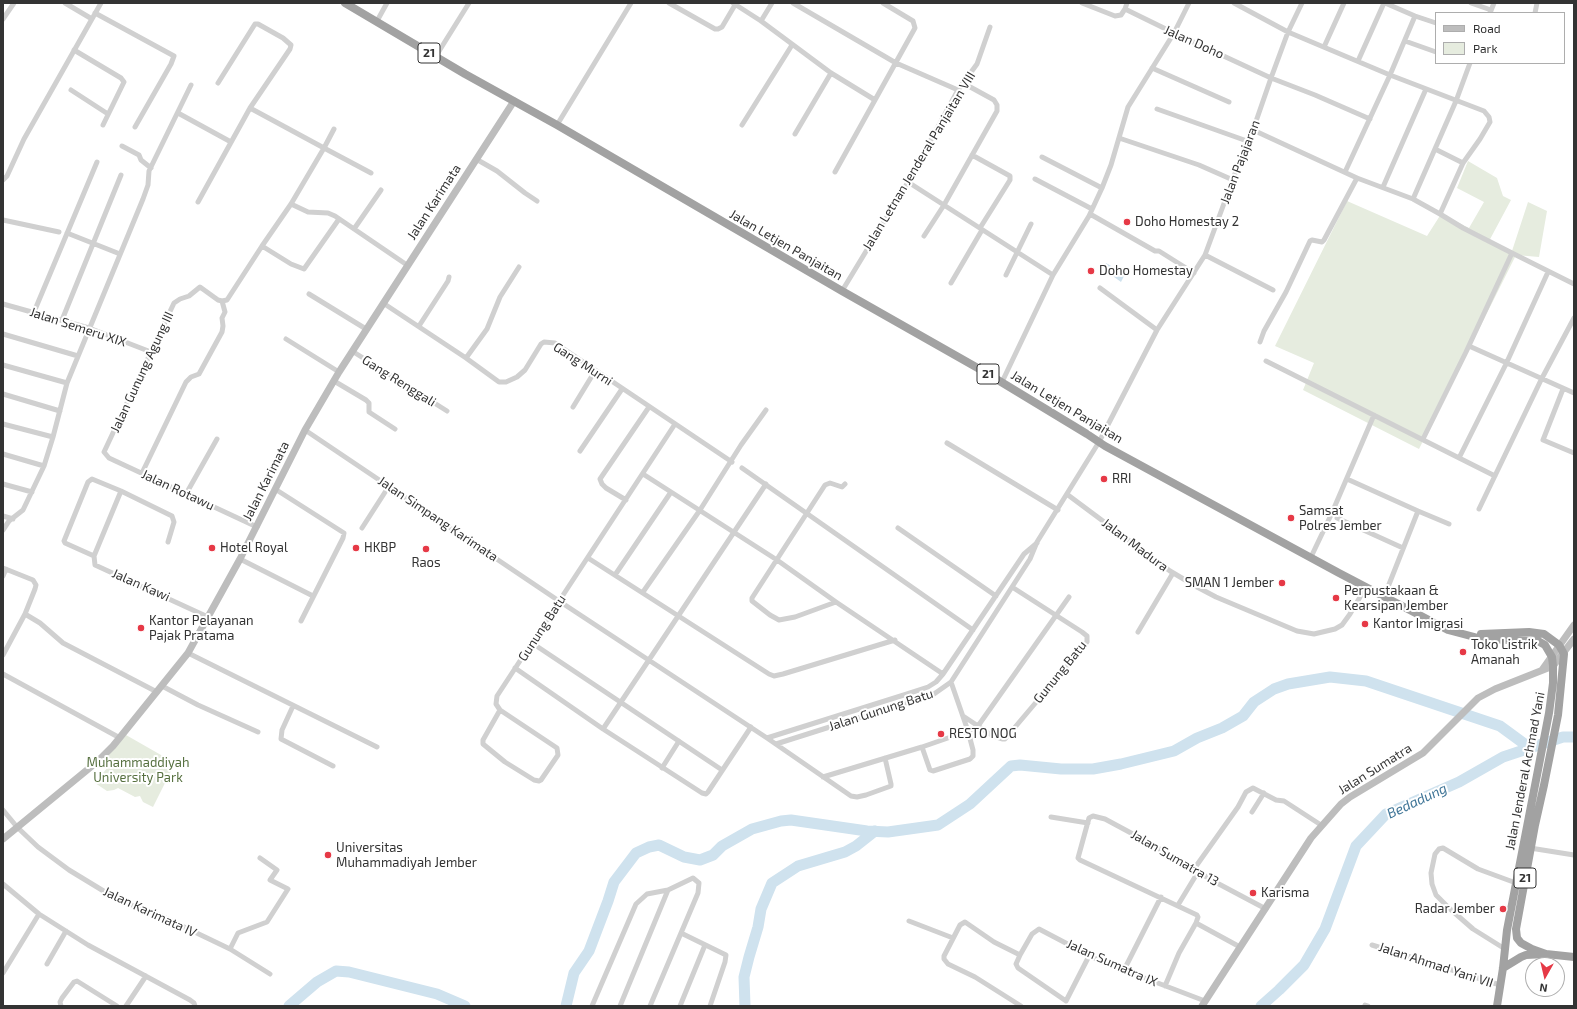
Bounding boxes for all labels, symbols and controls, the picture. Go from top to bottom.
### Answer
legend [1435,12,1565,64]
text: Road [1473,21,1501,35]
street label: Jalan Doho [1162,22,1226,62]
text: Park [1473,41,1498,55]
road number: 21 [418,43,440,63]
street label: Jalan Letnan Jenderal Panjaitan VIII [859,69,979,253]
street label: Jalan Pajajaran [1217,118,1263,206]
street label: Jalan Karimata [404,161,464,243]
street label: Jalan Letjen Panjaitan [727,206,845,284]
place label: Doho Homestay 2 [1135,214,1239,230]
marker: Doho Homestay 2 [1122,217,1132,227]
place label: Doho Homestay [1099,263,1193,279]
marker: Doho Homestay [1086,266,1096,276]
street label: Jalan Semeru XIX [28,304,128,350]
street label: Jalan Gunung Agung III [107,309,177,435]
street label: Gang Murni [550,339,616,389]
street label: Gang Renggali [359,352,439,410]
road number: 21 [977,364,999,384]
street label: Jalan Letjen Panjaitan [1008,367,1126,447]
street label: Jalan Karimata [239,439,293,523]
street label: Jalan Rotawu [139,466,217,514]
place label: RRI [1112,471,1131,487]
street label: Jalan Simpang Karimata [375,473,501,565]
marker: RRI [1099,474,1109,484]
place label: Samsat Polres Jember [1299,503,1382,534]
marker: Samsat Polres Jember [1286,513,1296,523]
street label: Jalan Madura [1099,515,1171,575]
place label: Hotel Royal [220,540,288,556]
place label: HKBP [364,540,396,556]
marker: Hotel Royal [207,543,217,553]
marker: HKBP [351,543,361,553]
marker: Raos [421,544,431,554]
place label: Raos [411,555,441,571]
street label: Jalan Kawi [110,565,172,605]
place label: SMAN 1 Jember [1185,575,1274,591]
marker: SMAN 1 Jember [1277,578,1287,588]
place label: Perpustakaan & Kearsipan Jember [1344,583,1448,614]
street label: Gunung Batu [515,592,569,664]
marker: Perpustakaan & Kearsipan Jember [1331,593,1341,603]
place label: Kantor Pelayanan Pajak Pratama [149,613,254,644]
place label: Kantor Imigrasi [1373,616,1463,632]
marker: Kantor Imigrasi [1360,619,1370,629]
marker: Kantor Pelayanan Pajak Pratama [136,623,146,633]
place label: Toko Listrik Amanah [1471,637,1538,668]
street label: Gunung Batu [1030,638,1090,706]
marker: Toko Listrik Amanah [1458,647,1468,657]
street label: Jalan Gunung Batu [827,686,935,734]
street label: Jalan Jenderal Achmad Yani [1502,691,1548,851]
place label: RESTO NOG [949,726,1017,742]
marker: RESTO NOG [936,729,946,739]
street label: Jalan Sumatra [1335,740,1415,798]
park label: Muhammaddiyah University Park [86,755,190,786]
water label: Bedadung [1384,780,1450,822]
street label: Jalan Sumatra 13 [1128,827,1222,889]
place label: Universitas Muhammadiyah Jember [336,840,477,871]
marker: Universitas Muhammadiyah Jember [323,850,333,860]
road number: 21 [1514,868,1536,888]
street label: Jalan Karimata IV [101,884,199,940]
place label: Karisma [1261,885,1309,901]
marker: Karisma [1248,888,1258,898]
place label: Radar Jember [1415,901,1495,917]
marker: Radar Jember [1498,904,1508,914]
street label: Jalan Sumatra IX [1064,936,1160,990]
street label: Jalan Ahmad Yani VII [1377,939,1495,991]
north arrow [1525,957,1565,997]
text: N [1539,981,1548,995]

